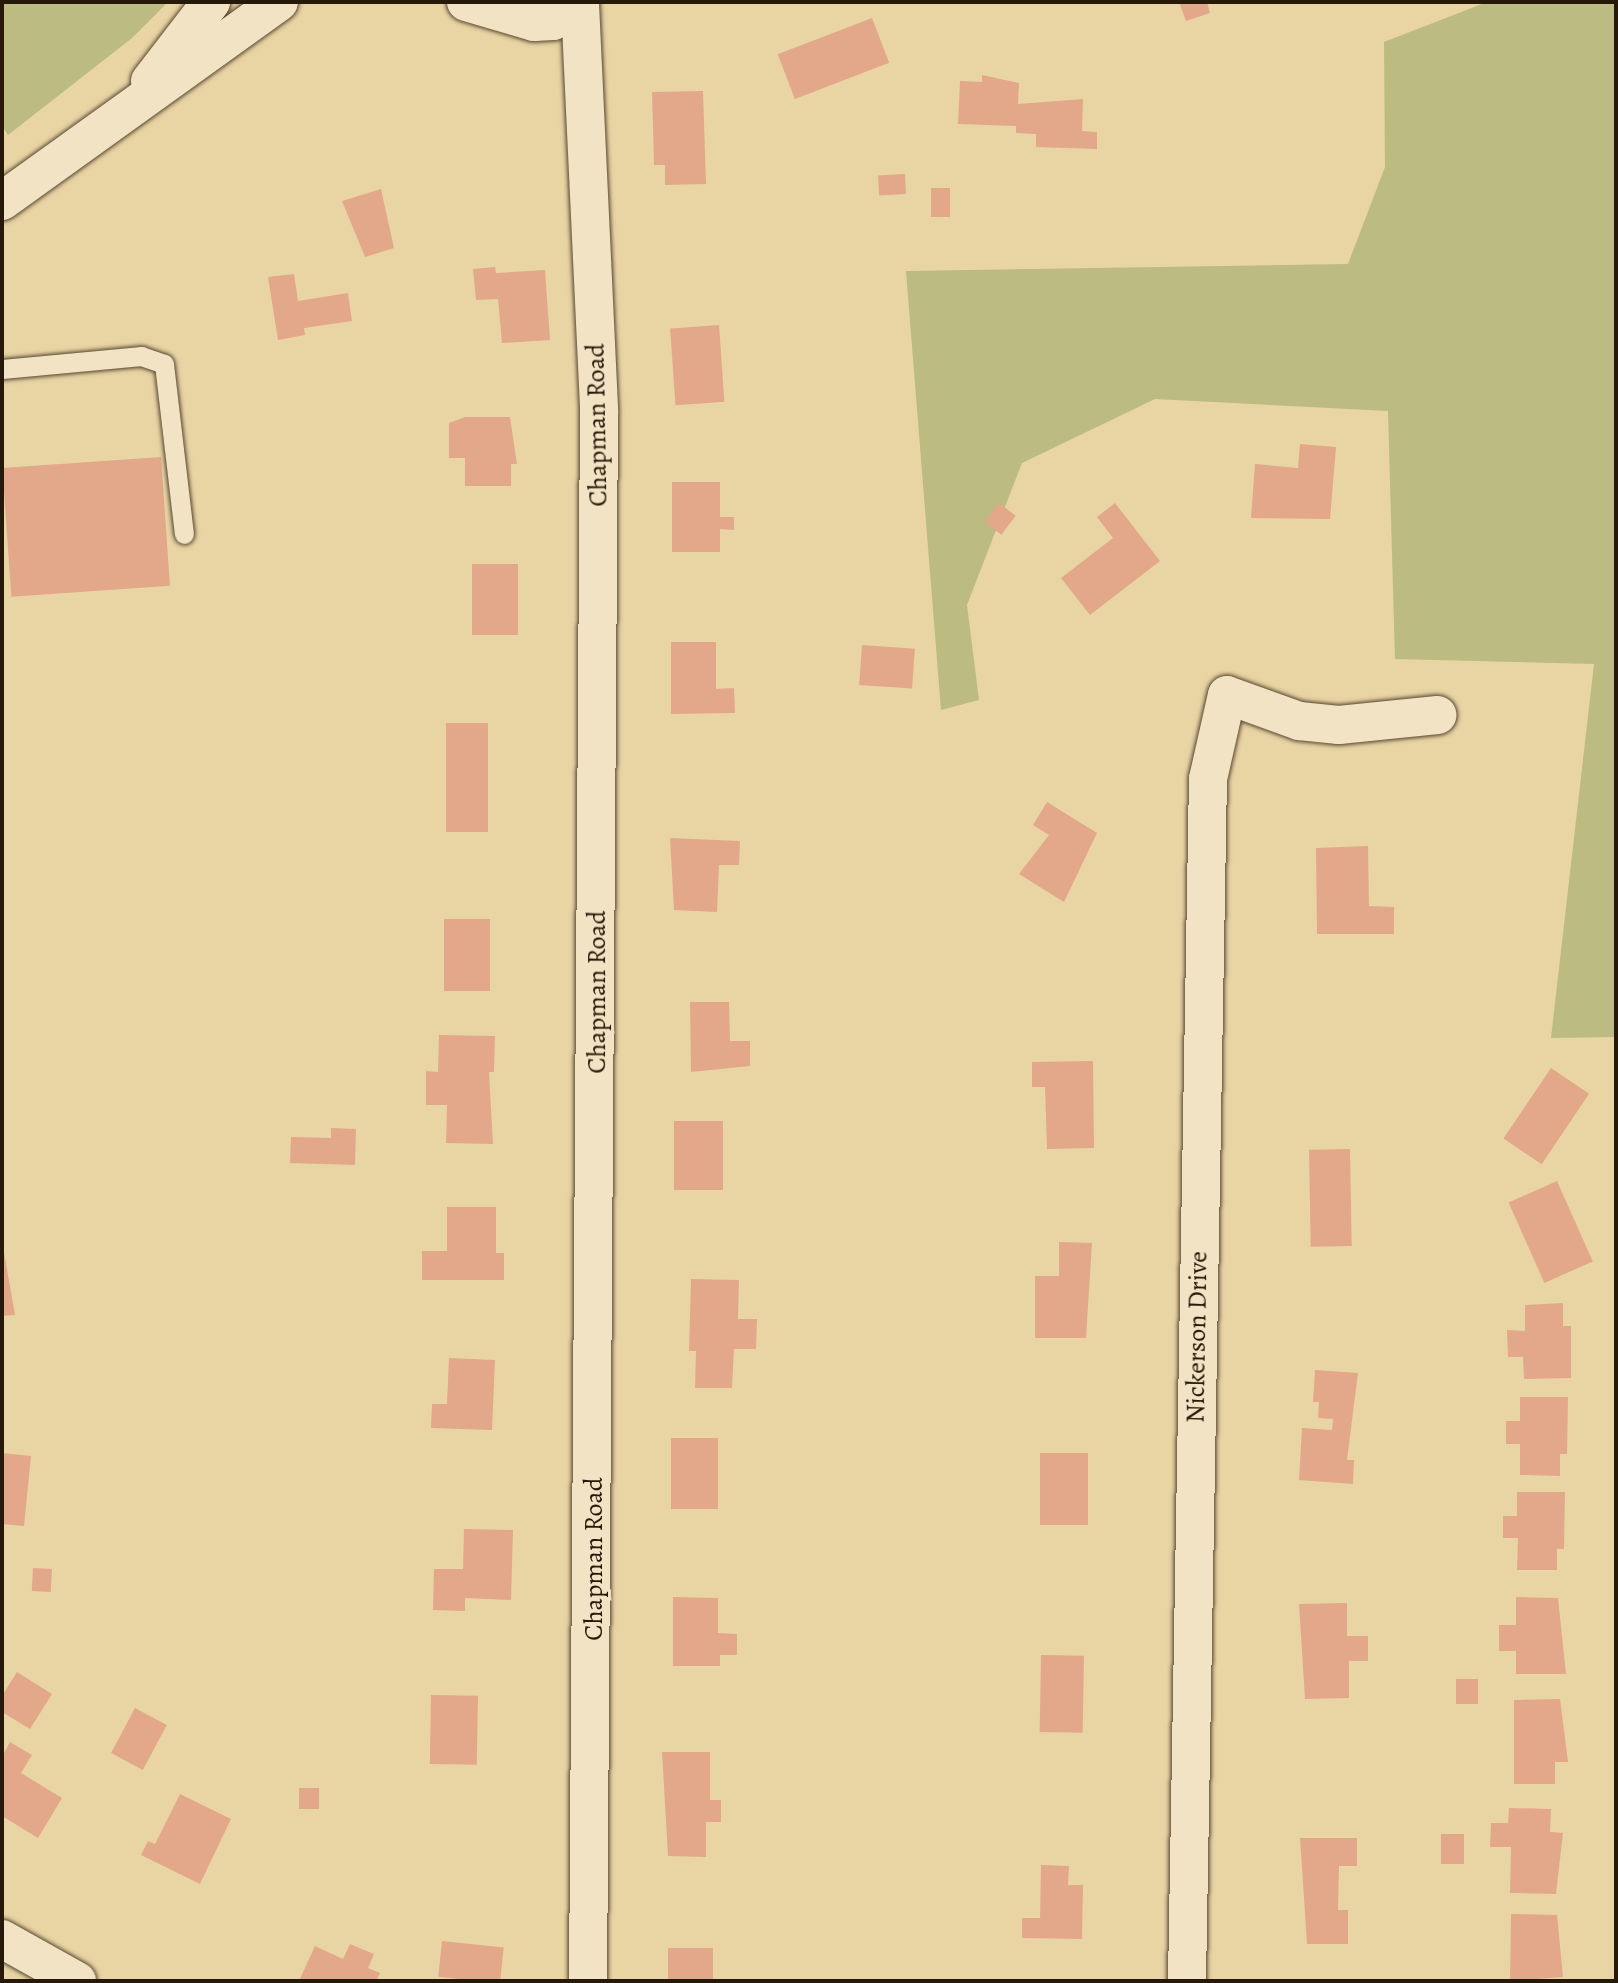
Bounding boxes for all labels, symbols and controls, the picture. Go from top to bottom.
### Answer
street label: Chapman Road [580,343,614,507]
street label: Chapman Road [581,910,613,1074]
street label: Nickerson Drive [1180,1251,1214,1423]
street label: Chapman Road [578,1477,610,1641]

